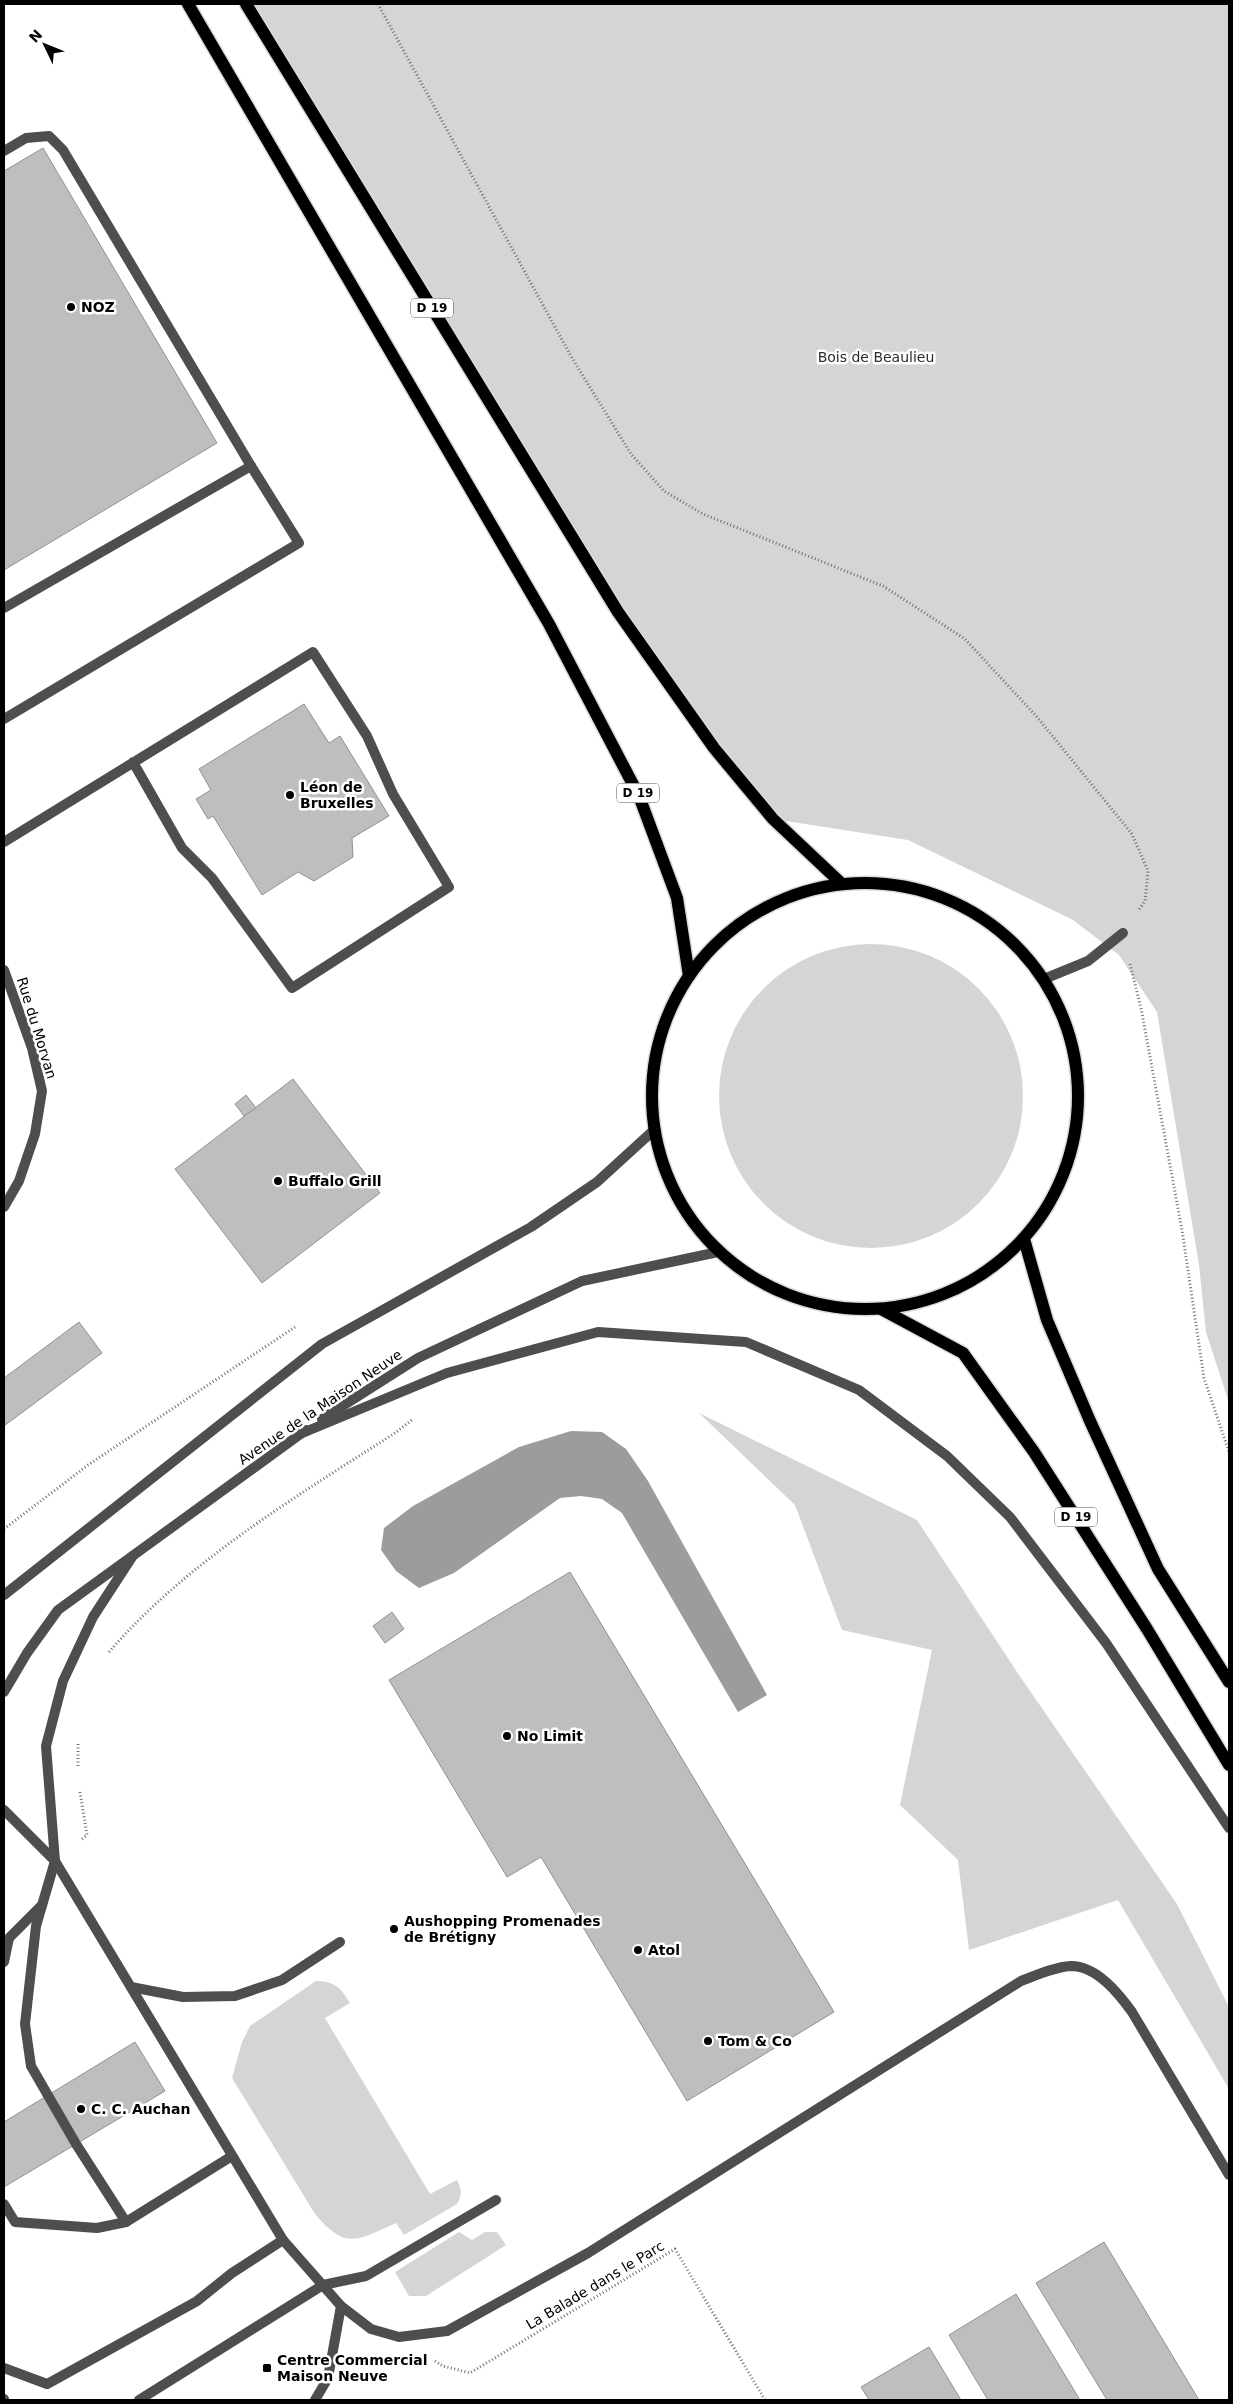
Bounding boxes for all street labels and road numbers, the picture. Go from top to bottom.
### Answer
road number: D 19 [411,298,453,318]
road number: D 19 [617,784,659,802]
street label: Rue du Morvan [14,975,60,1081]
street label: Avenue de la Maison Neuve [235,1346,405,1468]
road number: D 19 [1055,1508,1097,1526]
street label: La Balade dans le Parc [523,2237,667,2333]

